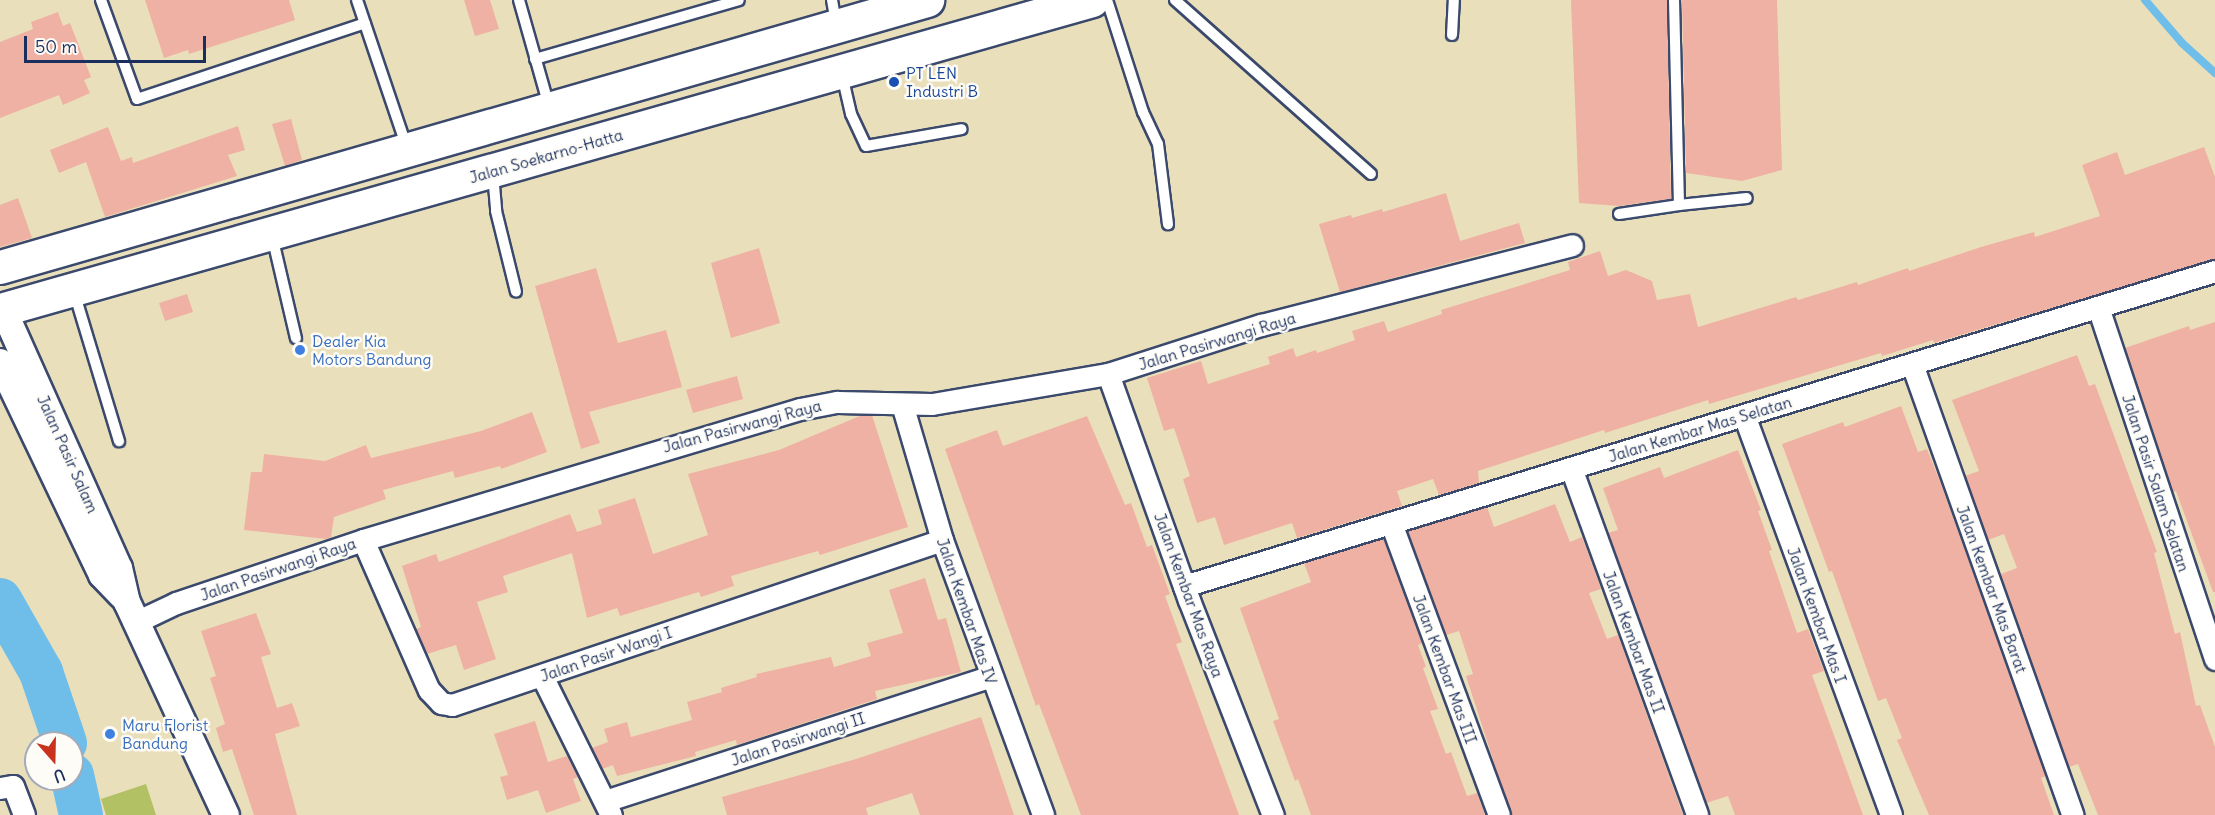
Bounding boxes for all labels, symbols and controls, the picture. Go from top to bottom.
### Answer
scale bar [27,24,208,62]
text: 50 m [35,35,77,58]
place label: PT LEN Industri B [906,63,978,101]
marker: PT LEN Industri B [887,75,901,89]
street label: Jalan Soekarno-Hatta [467,125,625,187]
street label: Jalan Pasirwangi Raya [1136,308,1298,374]
place label: Dealer Kia Motors Bandung [312,331,432,369]
marker: Dealer Kia Motors Bandung [293,343,307,357]
street label: Jalan Pasir Salam [33,392,103,516]
street label: Jalan Kembar Mas Selatan [1606,392,1794,466]
street label: Jalan Pasir Salam Selatan [2118,392,2194,574]
street label: Jalan Pasirwangi Raya [661,396,823,456]
street label: Jalan Kembar Mas Barat [1953,503,2031,675]
street label: Jalan Kembar Mas Raya [1150,510,1228,680]
street label: Jalan Pasirwangi Raya [198,533,358,605]
street label: Jalan Kembar Mas IV [933,535,1001,687]
street label: Jalan Kembar Mas I [1783,544,1851,686]
street label: Jalan Kembar Mas II [1599,568,1669,716]
street label: Jalan Kembar Mas III [1409,592,1481,746]
street label: Jalan Pasir Wangi I [537,622,675,686]
street label: Jalan Pasirwangi II [728,708,868,770]
place label: Maru Florist Bandung [122,715,208,753]
marker: Maru Florist Bandung [103,727,117,741]
north arrow [24,731,84,791]
text: U [51,765,68,787]

